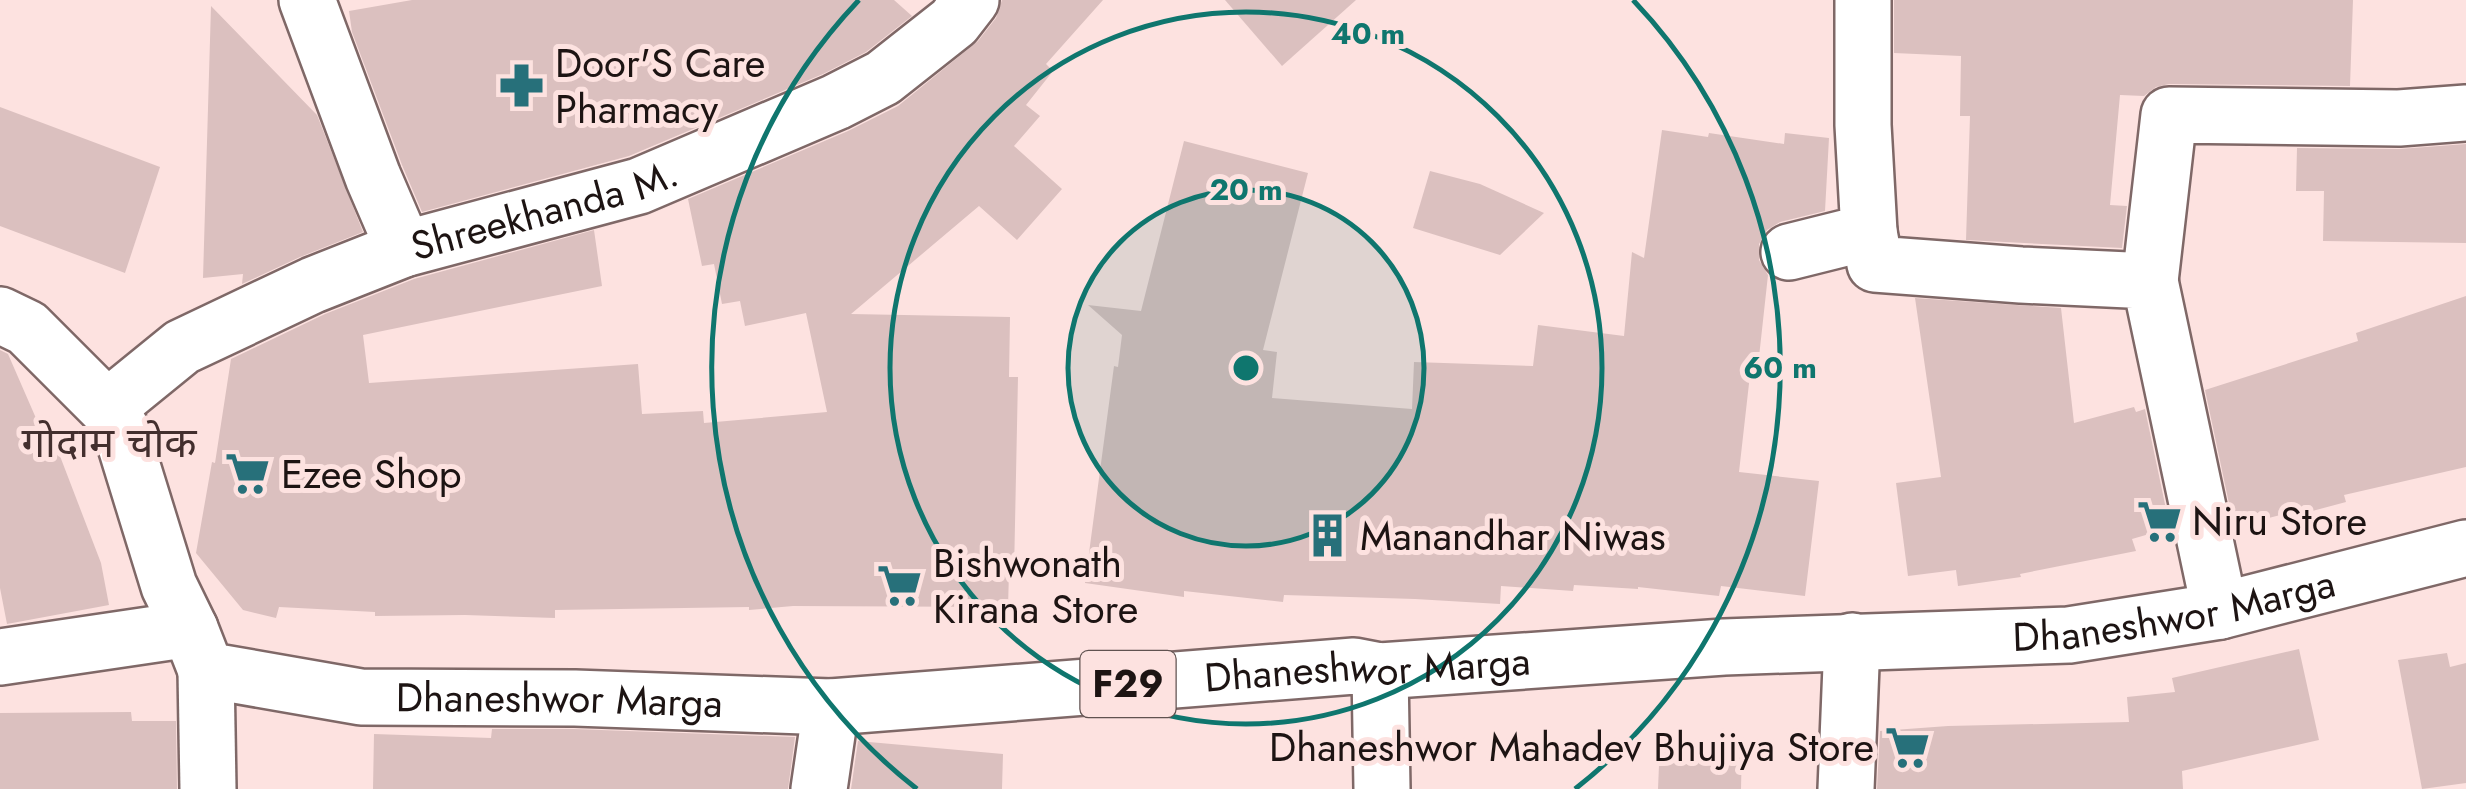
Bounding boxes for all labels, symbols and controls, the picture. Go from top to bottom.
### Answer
text: 40 m [1331,12,1405,55]
place label: Door'S Care Pharmacy [555,34,765,138]
pharmacy icon: Door'S Care Pharmacy [498,62,546,110]
street label: Shreekhanda M. [404,144,687,275]
text: 20 m [1209,168,1283,211]
text: 60 m [1743,346,1817,389]
centre of rings [1228,350,1264,386]
district label: गाेदाम चाेक [21,412,197,473]
place label: Ezee Shop [281,445,462,503]
supermarket icon: Ezee Shop [224,450,272,498]
place label: Niru Store [2192,492,2367,550]
supermarket icon: Niru Store [2135,497,2183,545]
place label: Manandhar Niwas [1360,507,1666,565]
building icon: Manandhar Niwas [1303,512,1351,560]
place label: Bishwonath Kirana Store [933,534,1138,638]
street label: Dhaneshwor Marga [2012,554,2341,666]
supermarket icon: Bishwonath Kirana Store [876,562,924,610]
street label: Dhaneshwor Marga [1202,632,1532,707]
road number: F29 [1080,651,1176,717]
street label: Dhaneshwor Marga [396,668,724,732]
place label: Dhaneshwor Mahadev Bhujiya Store [1269,718,1874,776]
supermarket icon: Dhaneshwor Mahadev Bhujiya Store [1883,723,1931,771]

